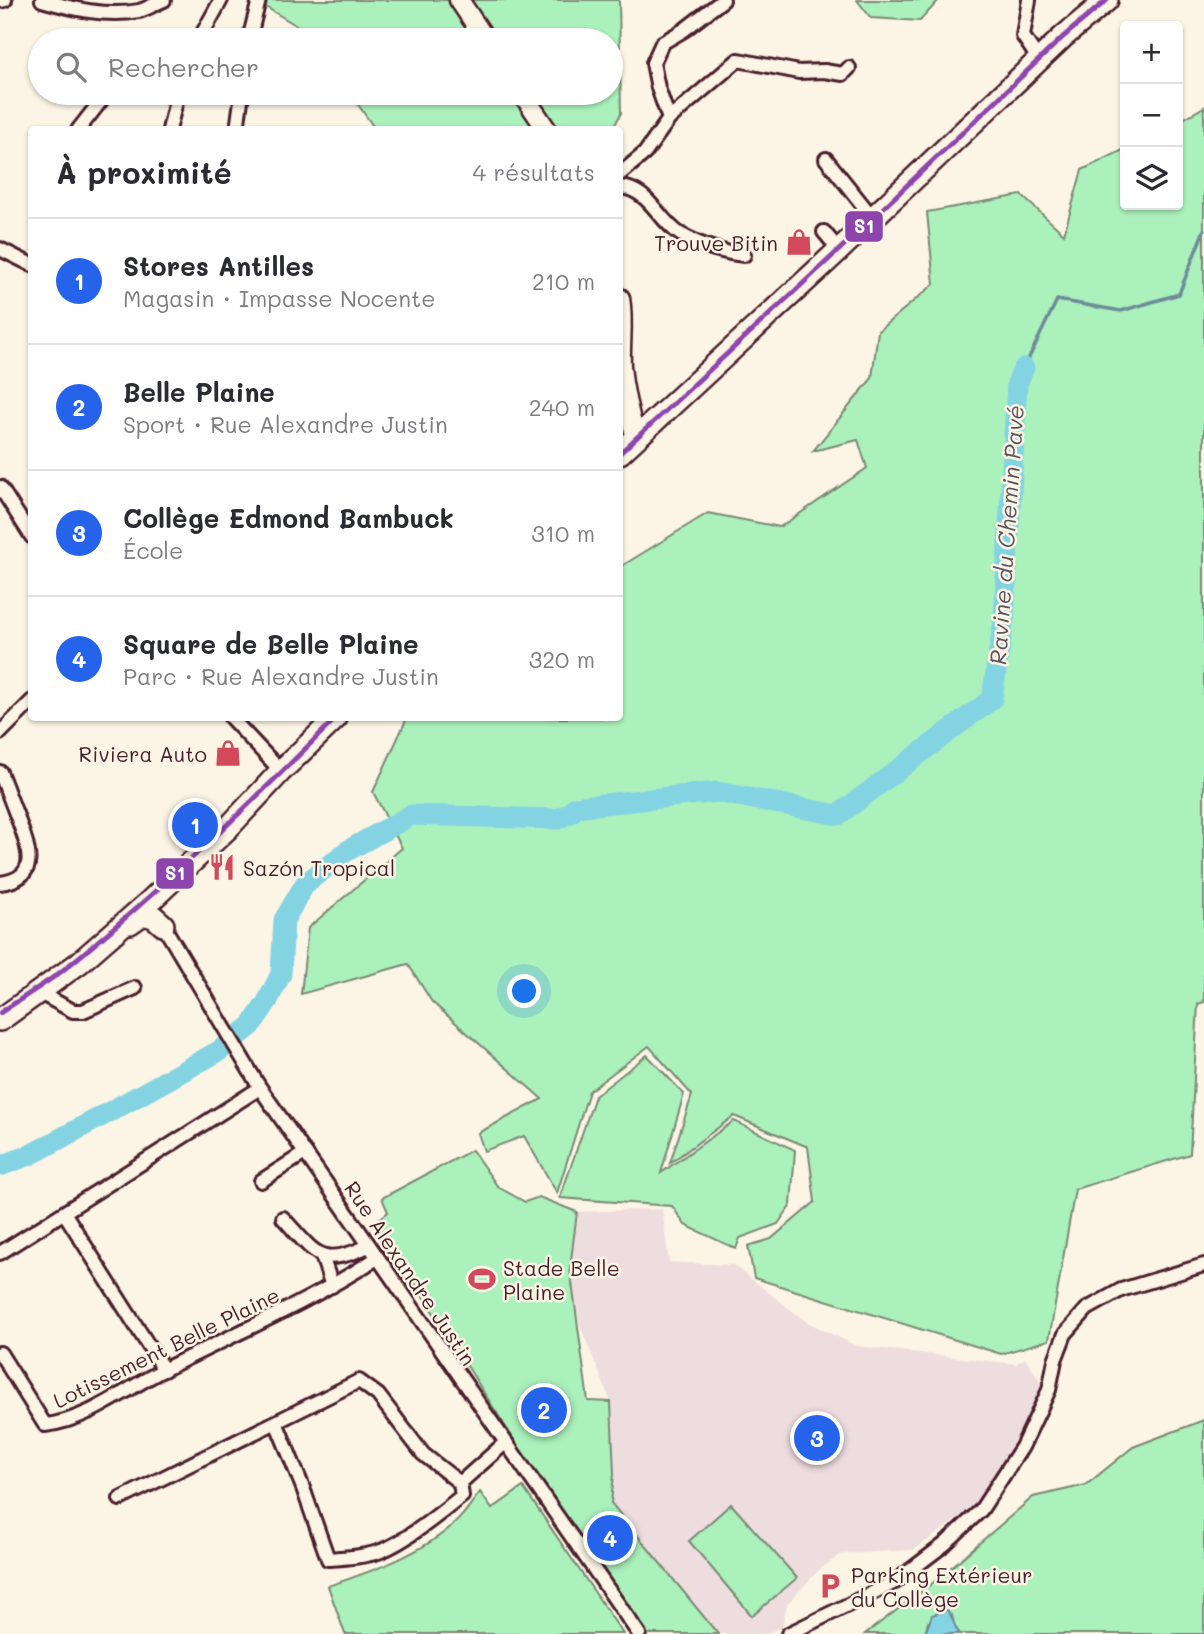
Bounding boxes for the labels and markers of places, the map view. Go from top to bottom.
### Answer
shop icon: Trouve Bitin [784,227,814,257]
place label: Trouve Bitin [654,229,778,256]
shop icon: Riviera Auto [213,738,243,768]
place label: Riviera Auto [79,740,207,767]
pin: 1 [172,799,218,851]
restaurant icon: Sazón Tropical [207,852,237,882]
place label: Sazón Tropical [243,854,395,881]
place label: Stade Belle Plaine [503,1254,620,1305]
sports icon: Stade Belle Plaine [467,1264,497,1294]
pin: 2 [521,1384,567,1436]
pin: 3 [794,1412,840,1464]
pin: 4 [587,1512,633,1564]
place label: Parking Extérieur du Collège [851,1561,1033,1612]
parking icon: Parking Extérieur du Collège [815,1571,845,1601]

